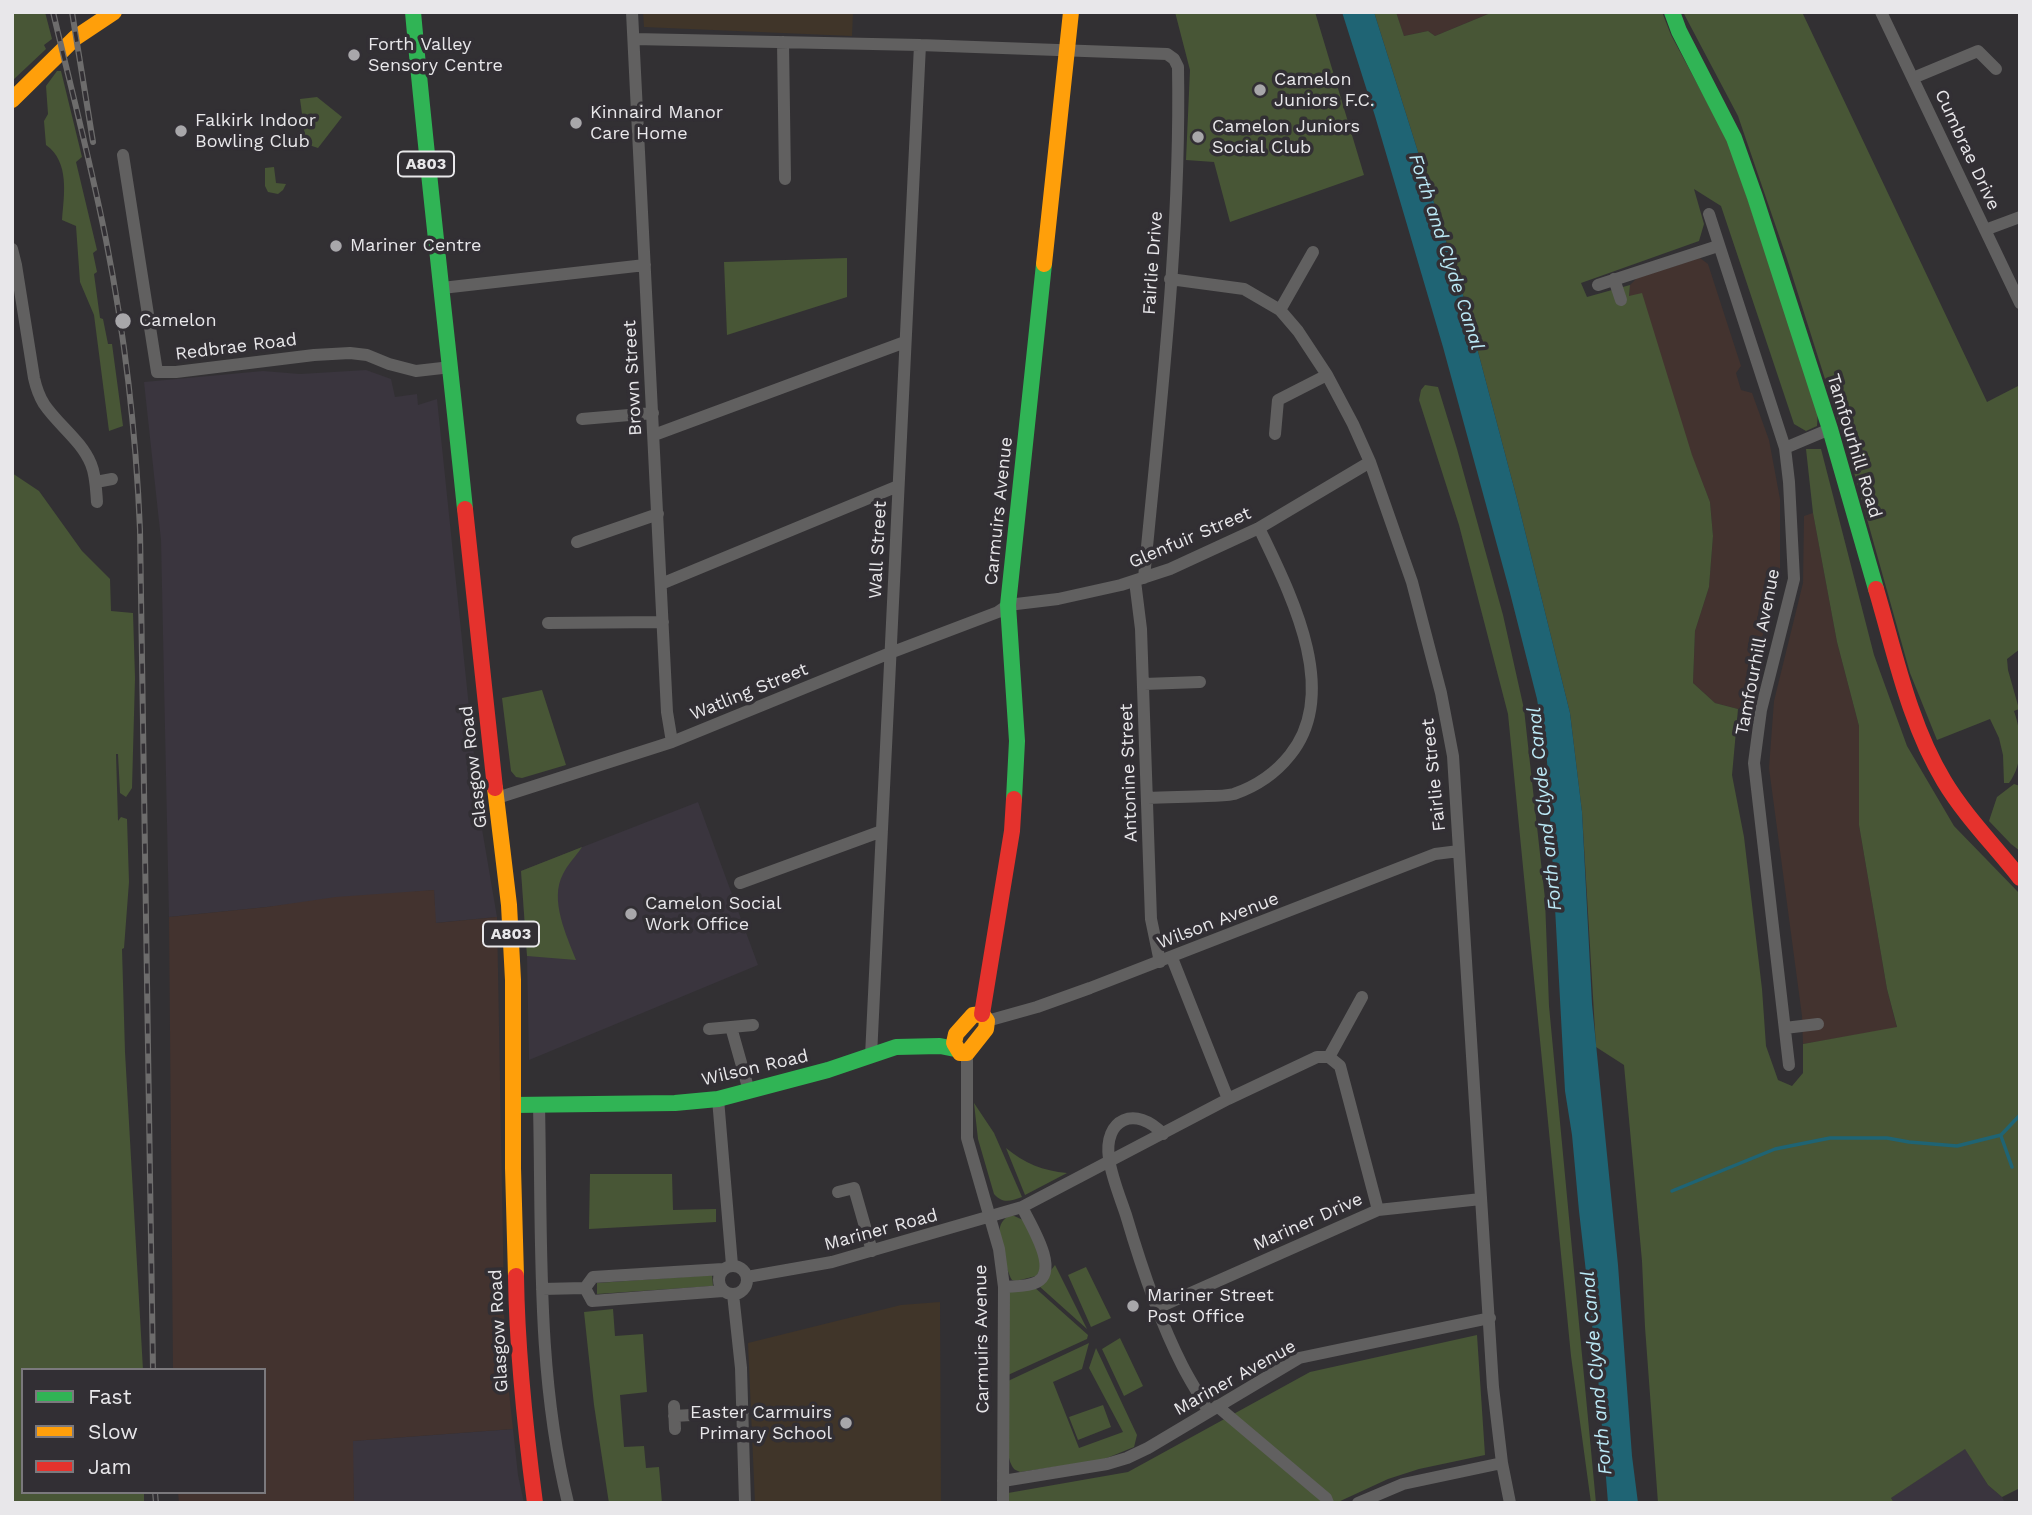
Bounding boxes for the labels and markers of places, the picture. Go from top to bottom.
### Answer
place label: Forth Valley Sensory Centre [368,34,503,76]
marker: Forth Valley Sensory Centre [346,47,362,63]
place label: Camelon Juniors F.C. [1274,69,1375,112]
marker: Camelon Juniors F.C. [1252,82,1268,98]
place label: Kinnaird Manor Care Home [590,102,723,144]
place label: Falkirk Indoor Bowling Club [195,110,316,152]
marker: Kinnaird Manor Care Home [568,115,584,131]
place label: Camelon Juniors Social Club [1212,116,1360,158]
marker: Falkirk Indoor Bowling Club [173,123,189,139]
marker: Camelon Juniors Social Club [1190,129,1206,145]
place label: Mariner Centre [350,235,481,257]
marker: Mariner Centre [328,238,344,254]
place label: Camelon [139,310,217,332]
marker: Camelon [113,311,133,331]
place label: Camelon Social Work Office [645,893,782,936]
marker: Camelon Social Work Office [623,906,639,922]
place label: Mariner Street Post Office [1147,1285,1274,1328]
marker: Mariner Street Post Office [1125,1298,1141,1314]
place label: Easter Carmuirs Primary School [690,1402,832,1444]
marker: Easter Carmuirs Primary School [838,1415,854,1431]

